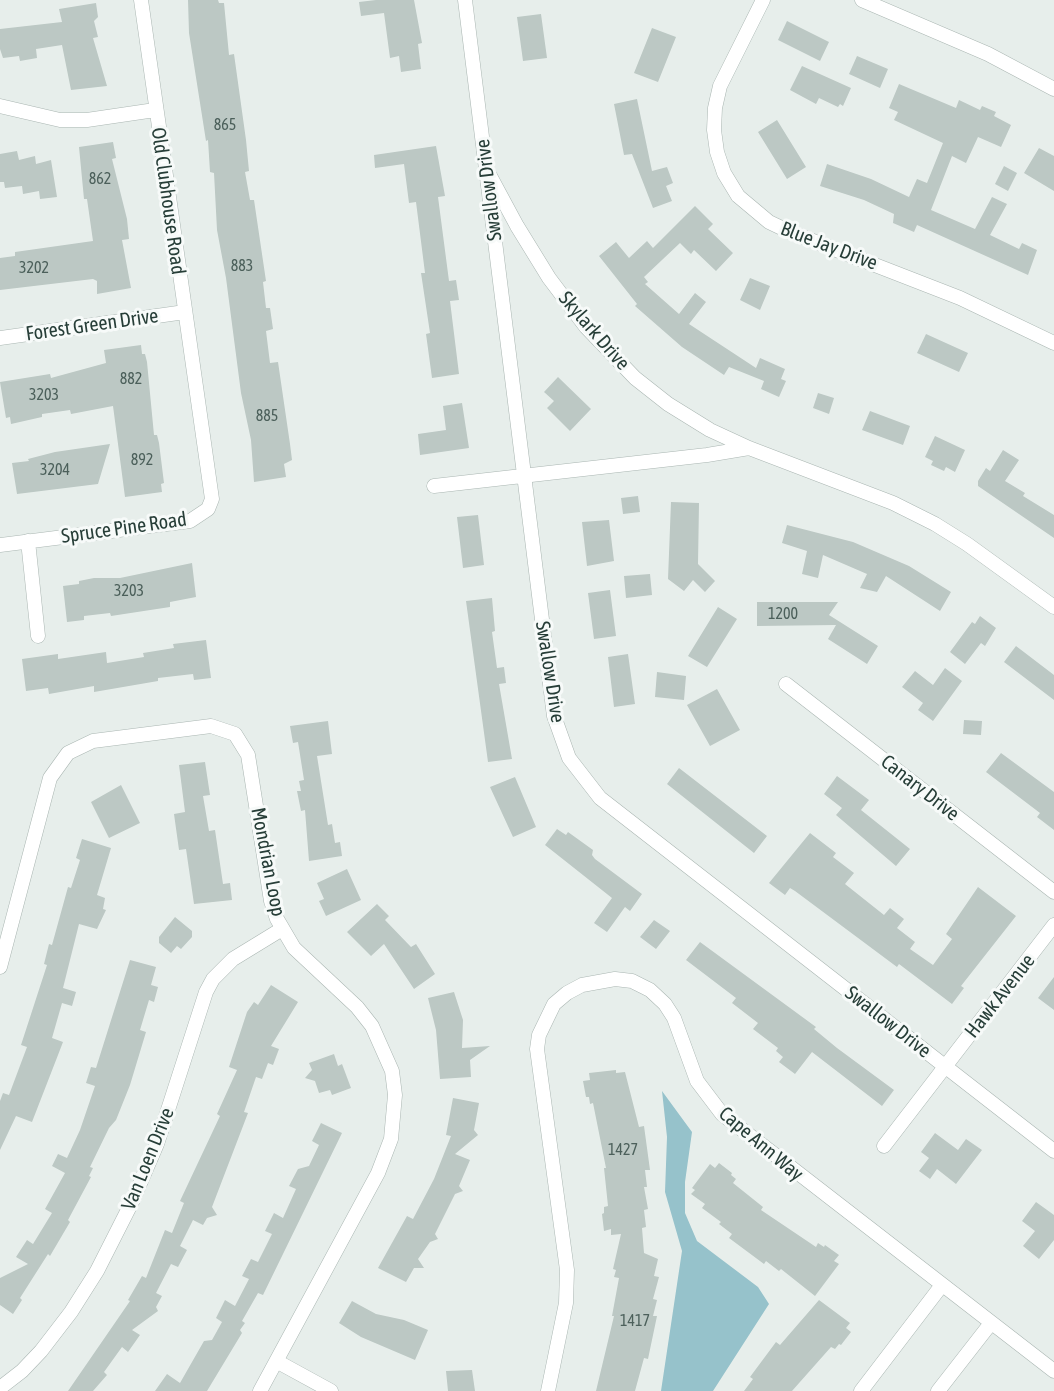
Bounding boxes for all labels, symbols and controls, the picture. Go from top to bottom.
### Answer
house number: 865 [214,115,236,135]
street label: Old Clubhouse Road [146,126,190,276]
street label: Swallow Drive [471,138,507,242]
house number: 862 [89,169,111,189]
street label: Blue Jay Drive [777,217,881,275]
house number: 883 [231,256,253,276]
house number: 3202 [19,258,49,278]
street label: Skylark Drive [553,287,635,375]
street label: Forest Green Drive [24,304,160,346]
house number: 882 [120,369,142,389]
house number: 3203 [29,385,59,405]
house number: 885 [256,406,278,426]
house number: 892 [131,450,153,470]
house number: 3204 [40,460,70,480]
street label: Spruce Pine Road [60,507,188,549]
house number: 3203 [114,581,144,601]
house number: 1200 [768,604,798,624]
street label: Swallow Drive [530,620,570,724]
street label: Canary Drive [876,750,964,826]
street label: Mondrian Loop [246,806,290,918]
street label: Hawk Avenue [960,949,1040,1043]
street label: Swallow Drive [840,981,936,1063]
street label: Cape Ann Way [714,1102,808,1186]
street label: Van Loen Drive [117,1104,179,1214]
house number: 1427 [608,1140,638,1160]
house number: 1417 [620,1311,650,1331]

